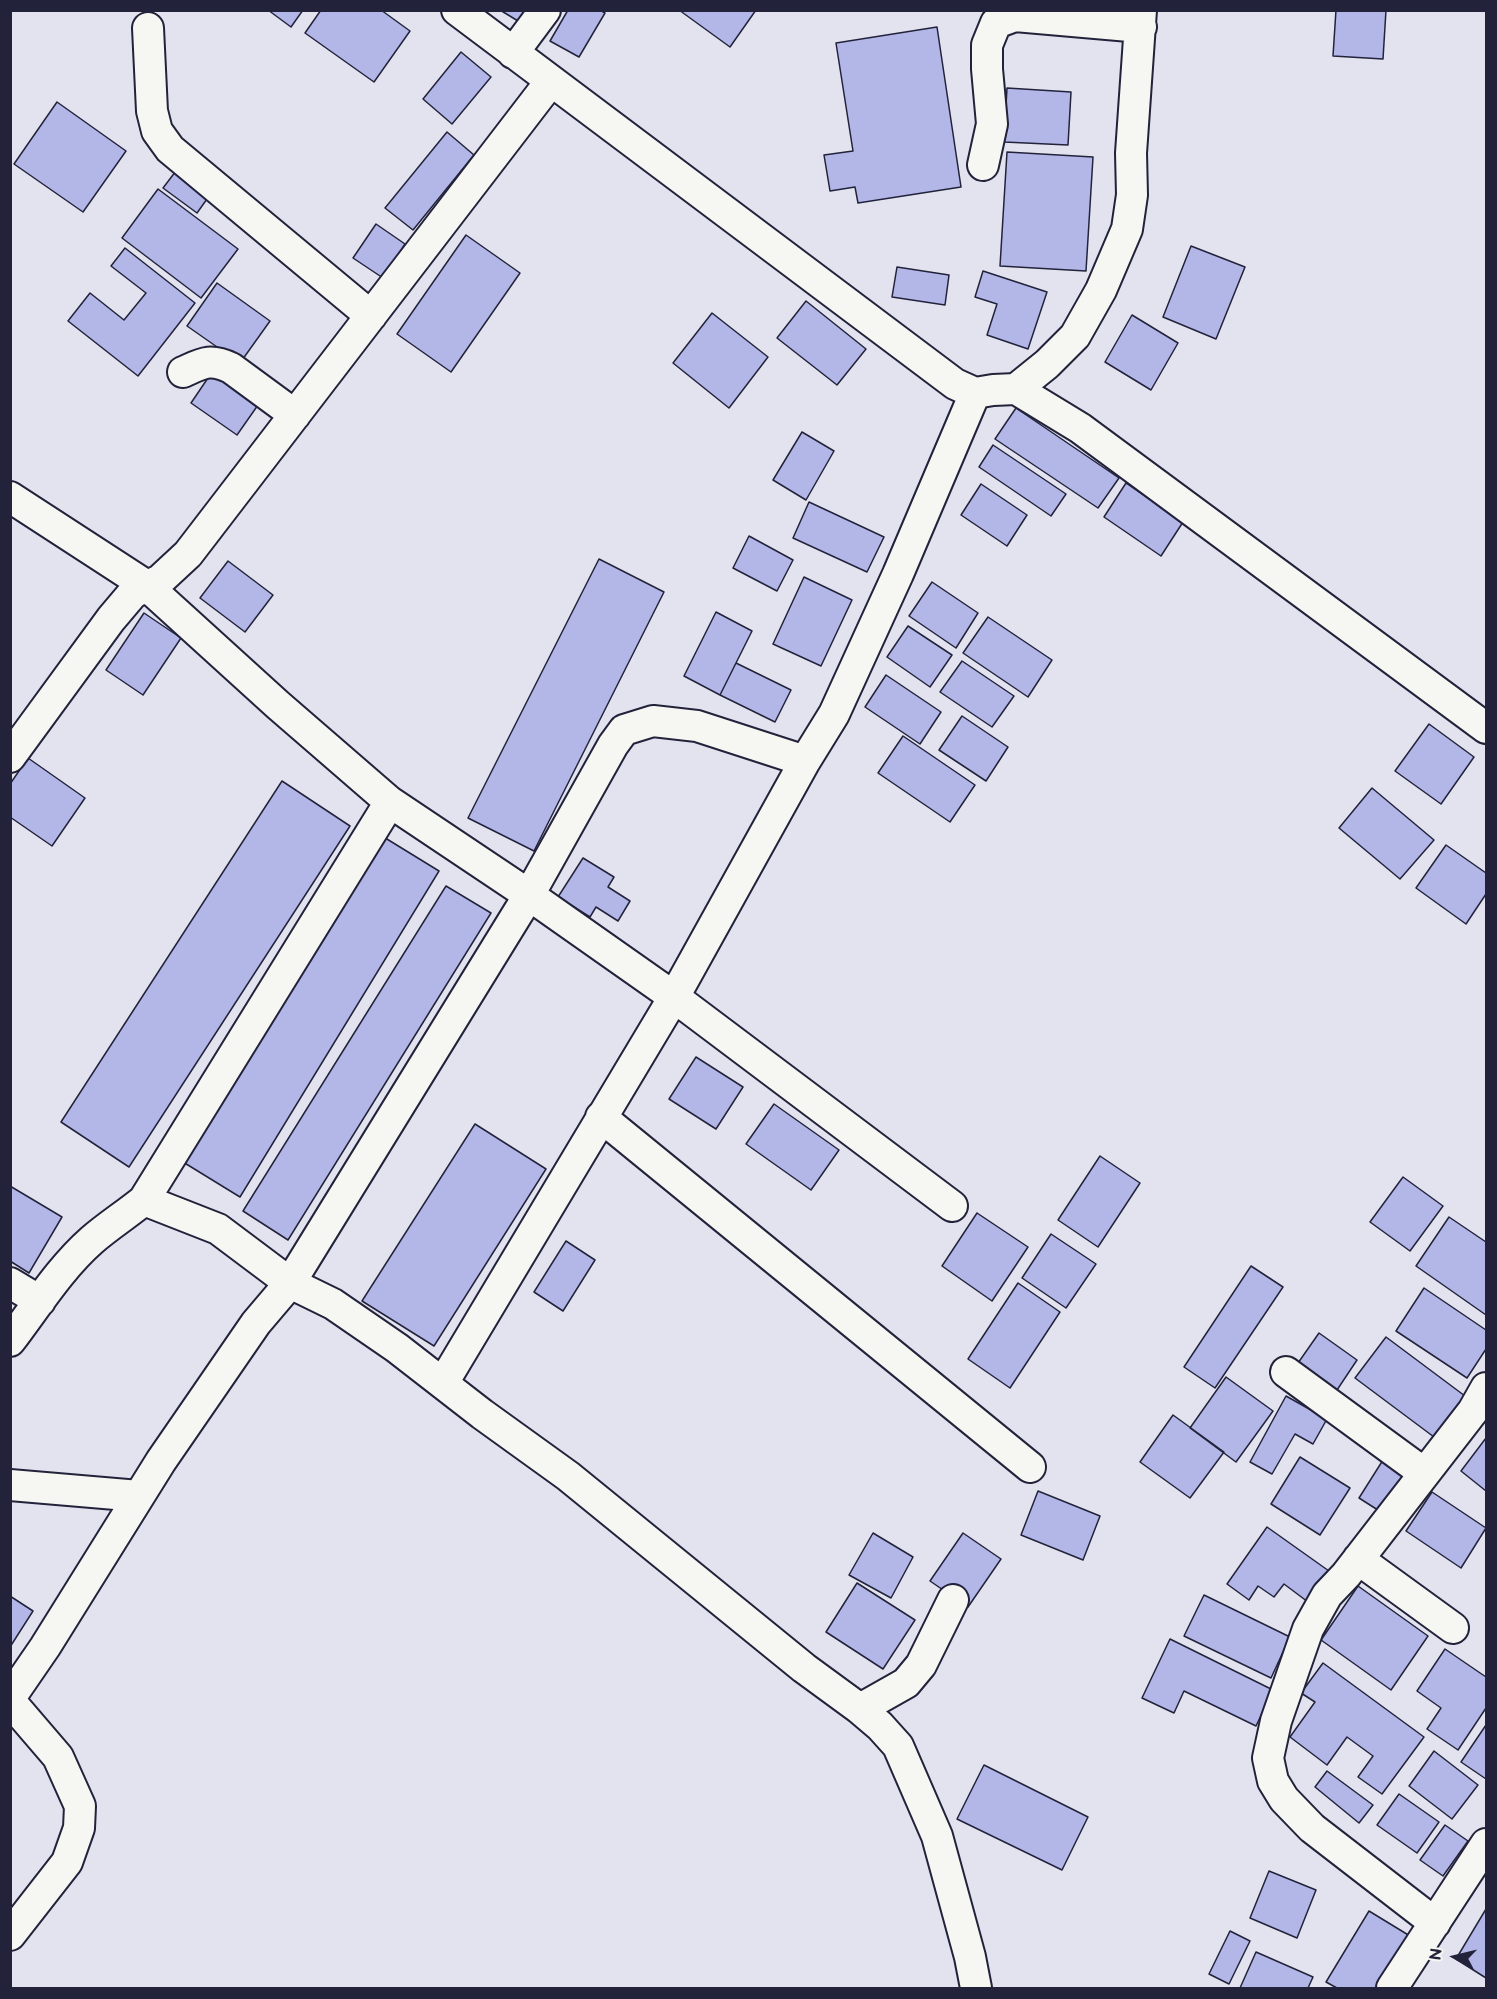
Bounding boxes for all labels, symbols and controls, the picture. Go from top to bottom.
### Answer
north arrow [1425,1927,1485,1987]
text: N [1426,1947,1447,1962]

